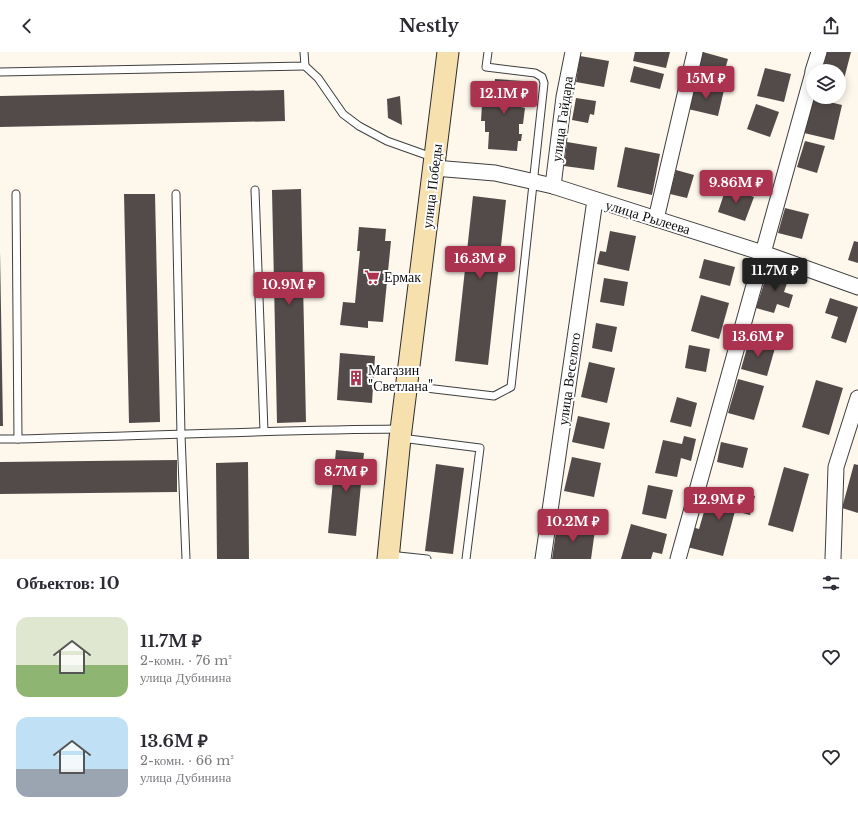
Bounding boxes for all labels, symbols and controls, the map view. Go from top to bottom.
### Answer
icon: back [16,15,38,37]
text: Nestly [399,15,459,37]
icon: share [820,15,842,37]
map controls [806,64,846,104]
button: layers [806,64,846,104]
pin: 15M ₽ [678,66,734,100]
text: 15M ₽ [686,70,726,87]
street label: улица Гайдара [547,74,577,163]
pin: 12.1M ₽ [467,81,541,115]
text: 12.1M ₽ [479,85,529,102]
street label: улица Победы [418,142,446,229]
pin: 9.86M ₽ [699,170,773,204]
text: 9.86M ₽ [709,174,763,191]
street label: улица Рылеева [603,196,693,239]
pin: 16.3M ₽ [443,246,517,280]
text: 16.3M ₽ [454,250,506,267]
pin: 11.7M ₽ [738,258,812,292]
text: 11.7M ₽ [751,262,799,279]
supermarket icon: Ермак [363,268,381,286]
place label: Ермак [384,268,421,286]
pin: 10.9M ₽ [252,272,326,306]
text: 10.9M ₽ [262,276,316,293]
pin: 13.6M ₽ [721,324,795,358]
text: 13.6M ₽ [732,328,784,345]
street label: улица Веселого [554,331,584,427]
place label: Магазин "Светлана" [368,361,433,395]
building icon: Магазин "Светлана" [347,369,365,387]
pin: 8.7M ₽ [313,459,379,493]
text: 8.7M ₽ [324,463,368,480]
pin: 12.9M ₽ [682,487,756,521]
text: 12.9M ₽ [693,491,745,508]
pin: 10.2M ₽ [536,509,610,543]
text: 10.2M ₽ [547,513,599,530]
icon: filters [820,572,842,594]
text: Объектов: 10 [16,573,120,594]
text: 11.7M ₽ [140,631,202,652]
icon: home [48,633,96,681]
icon: heart [820,646,842,668]
text: 2-комн. · 76 m² [140,652,232,669]
text: улица Дубинина [140,669,231,686]
text: 13.6M ₽ [140,731,208,752]
icon: home [48,733,96,781]
icon: heart [820,746,842,768]
text: 2-комн. · 66 m² [140,752,234,769]
text: улица Дубинина [140,769,231,786]

